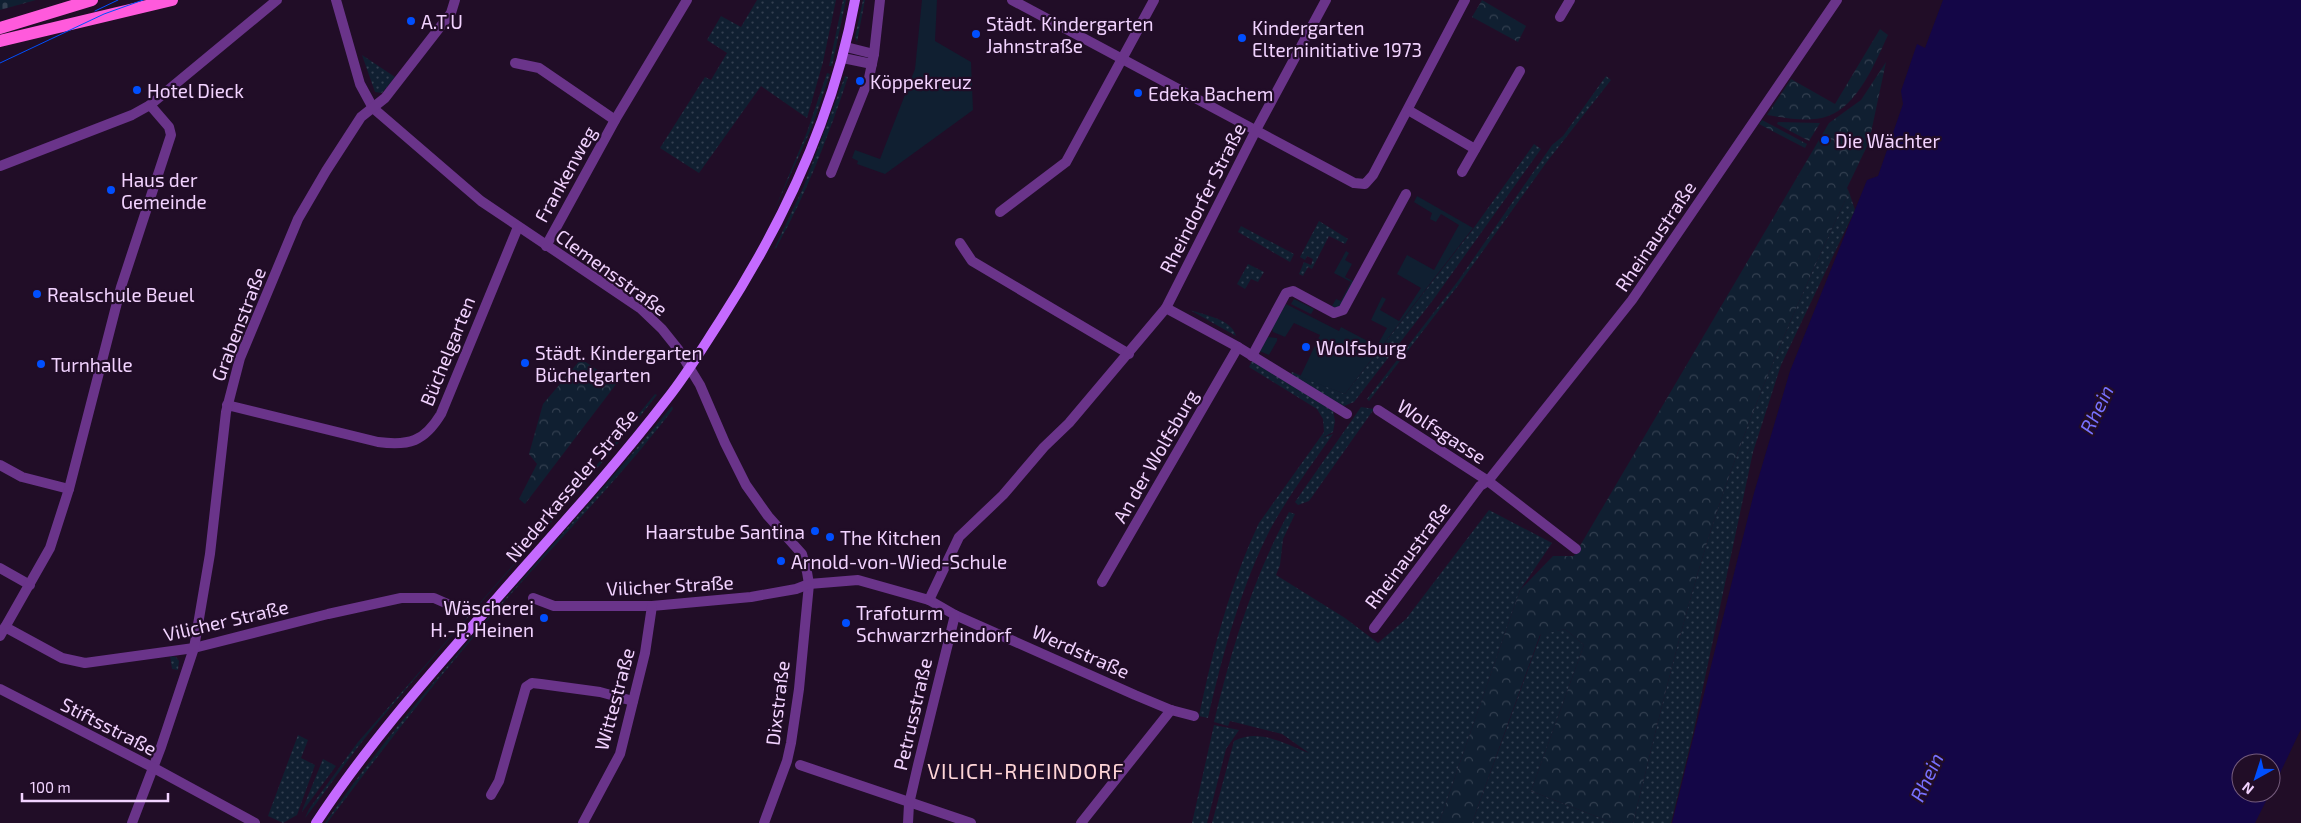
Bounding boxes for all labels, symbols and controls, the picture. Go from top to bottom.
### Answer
place label: A.T.U [421,10,463,33]
place label: Städt. Kindergarten Jahnstraße [986,12,1154,57]
marker: A.T.U [405,15,417,27]
place label: Kindergarten Elterninitiative 1973 [1252,16,1422,61]
marker: Städt. Kindergarten Jahnstraße [970,28,982,40]
marker: Kindergarten Elterninitiative 1973 [1236,32,1248,44]
place label: Köppekreuz [870,70,972,93]
marker: Köppekreuz [854,75,866,87]
place label: Hotel Dieck [147,79,244,102]
place label: Edeka Bachem [1148,82,1273,105]
marker: Hotel Dieck [131,84,143,96]
marker: Edeka Bachem [1132,87,1144,99]
street label: Rheindorfer Straße [1154,119,1250,277]
street label: Frankenweg [529,122,601,226]
place label: Die Wächter [1835,129,1941,152]
marker: Die Wächter [1819,134,1831,146]
place label: Haus der Gemeinde [121,168,207,213]
street label: Rheinaustraße [1610,177,1700,295]
marker: Haus der Gemeinde [105,184,117,196]
street label: Clemensstraße [552,224,672,320]
street label: Grabenstraße [206,264,270,384]
place label: Realschule Beuel [47,283,195,306]
marker: Realschule Beuel [31,288,43,300]
street label: Büchelgarten [415,293,479,409]
place label: Wolfsburg [1316,336,1407,359]
place label: Städt. Kindergarten Büchelgarten [535,341,703,386]
marker: Wolfsburg [1300,341,1312,353]
place label: Turnhalle [51,353,133,376]
marker: Städt. Kindergarten Büchelgarten [519,357,531,369]
marker: Turnhalle [35,358,47,370]
water label: Rhein [2074,381,2118,437]
street label: An der Wolfsburg [1108,385,1203,527]
street label: Wolfsgasse [1393,394,1491,468]
street label: Niederkasseler Straße [500,404,642,566]
street label: Rheinaustraße [1359,497,1455,613]
place label: Haarstube Santina [645,520,805,543]
marker: Haarstube Santina [809,525,821,537]
place label: The Kitchen [840,526,941,549]
marker: The Kitchen [824,531,836,543]
place label: Arnold-von-Wied-Schule [791,550,1007,573]
marker: Arnold-von-Wied-Schule [775,555,787,567]
street label: Vilicher Straße [606,570,734,600]
street label: Vilicher Straße [161,594,291,646]
place label: Wäscherei H.-P. Heinen [430,596,534,641]
place label: Trafoturm Schwarzrheindorf [856,601,1012,646]
marker: Wäscherei H.-P. Heinen [538,612,550,624]
marker: Trafoturm Schwarzrheindorf [840,617,852,629]
street label: Werdstraße [1029,619,1133,683]
street label: Wittestraße [589,645,639,753]
street label: Petrusstraße [888,656,936,772]
street label: Dixstraße [760,659,794,747]
street label: Stiftsstraße [57,692,161,760]
water label: Rhein [1904,749,1948,805]
north arrow [2231,753,2281,803]
district label: VILICH-RHEINDORF [927,758,1125,783]
scale bar [22,770,169,802]
text: 100 m [30,778,71,796]
text: N [2238,779,2257,798]

